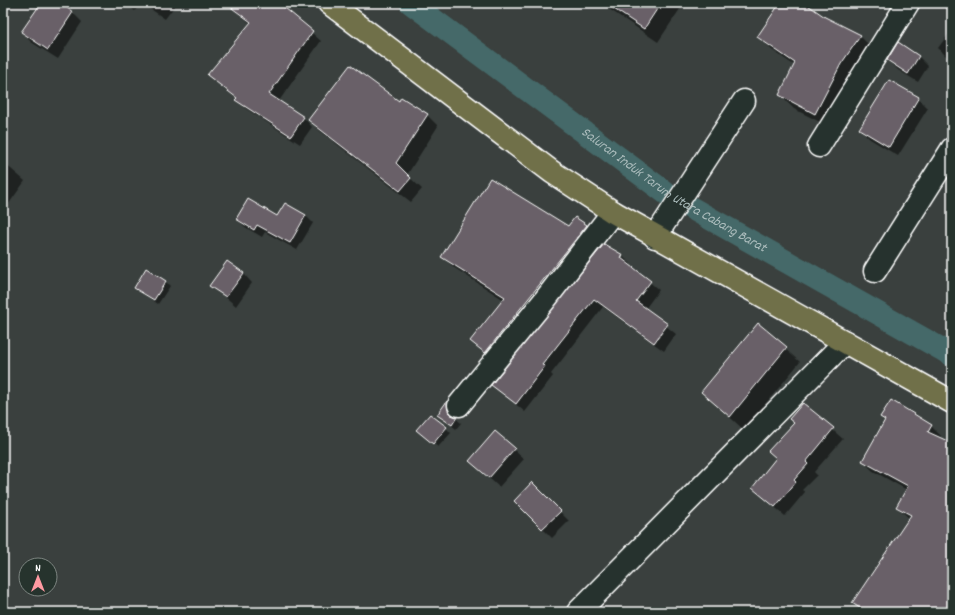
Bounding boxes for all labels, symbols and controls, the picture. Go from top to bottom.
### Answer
water label: Saluran Induk Tarum Utara Cabang Barat [577,123,771,259]
north arrow [18,557,58,597]
text: N [35,561,41,577]

